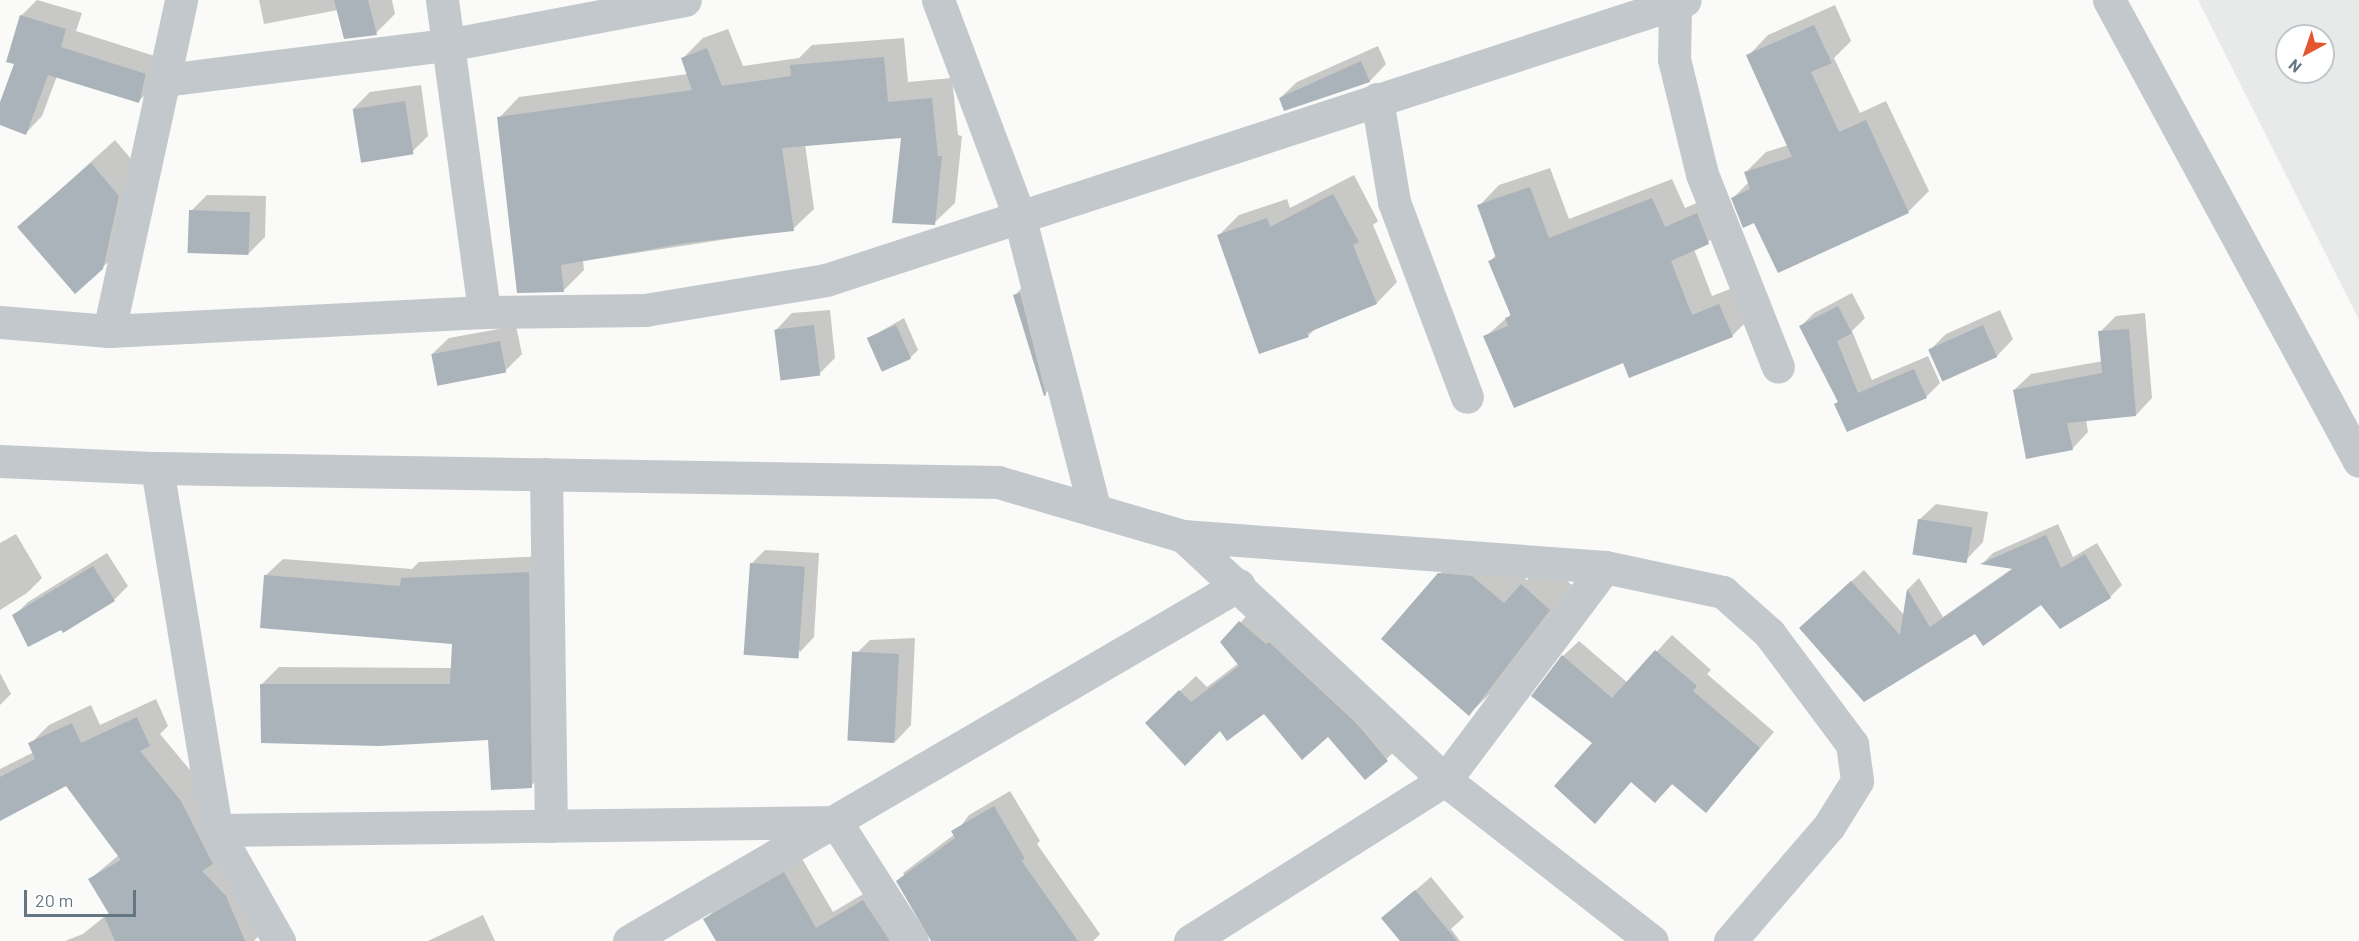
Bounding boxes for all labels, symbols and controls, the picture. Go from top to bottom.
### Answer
north arrow [2275,24,2335,84]
text: N [2284,56,2305,77]
scale bar [27,878,140,916]
text: 20 m [35,889,73,911]

